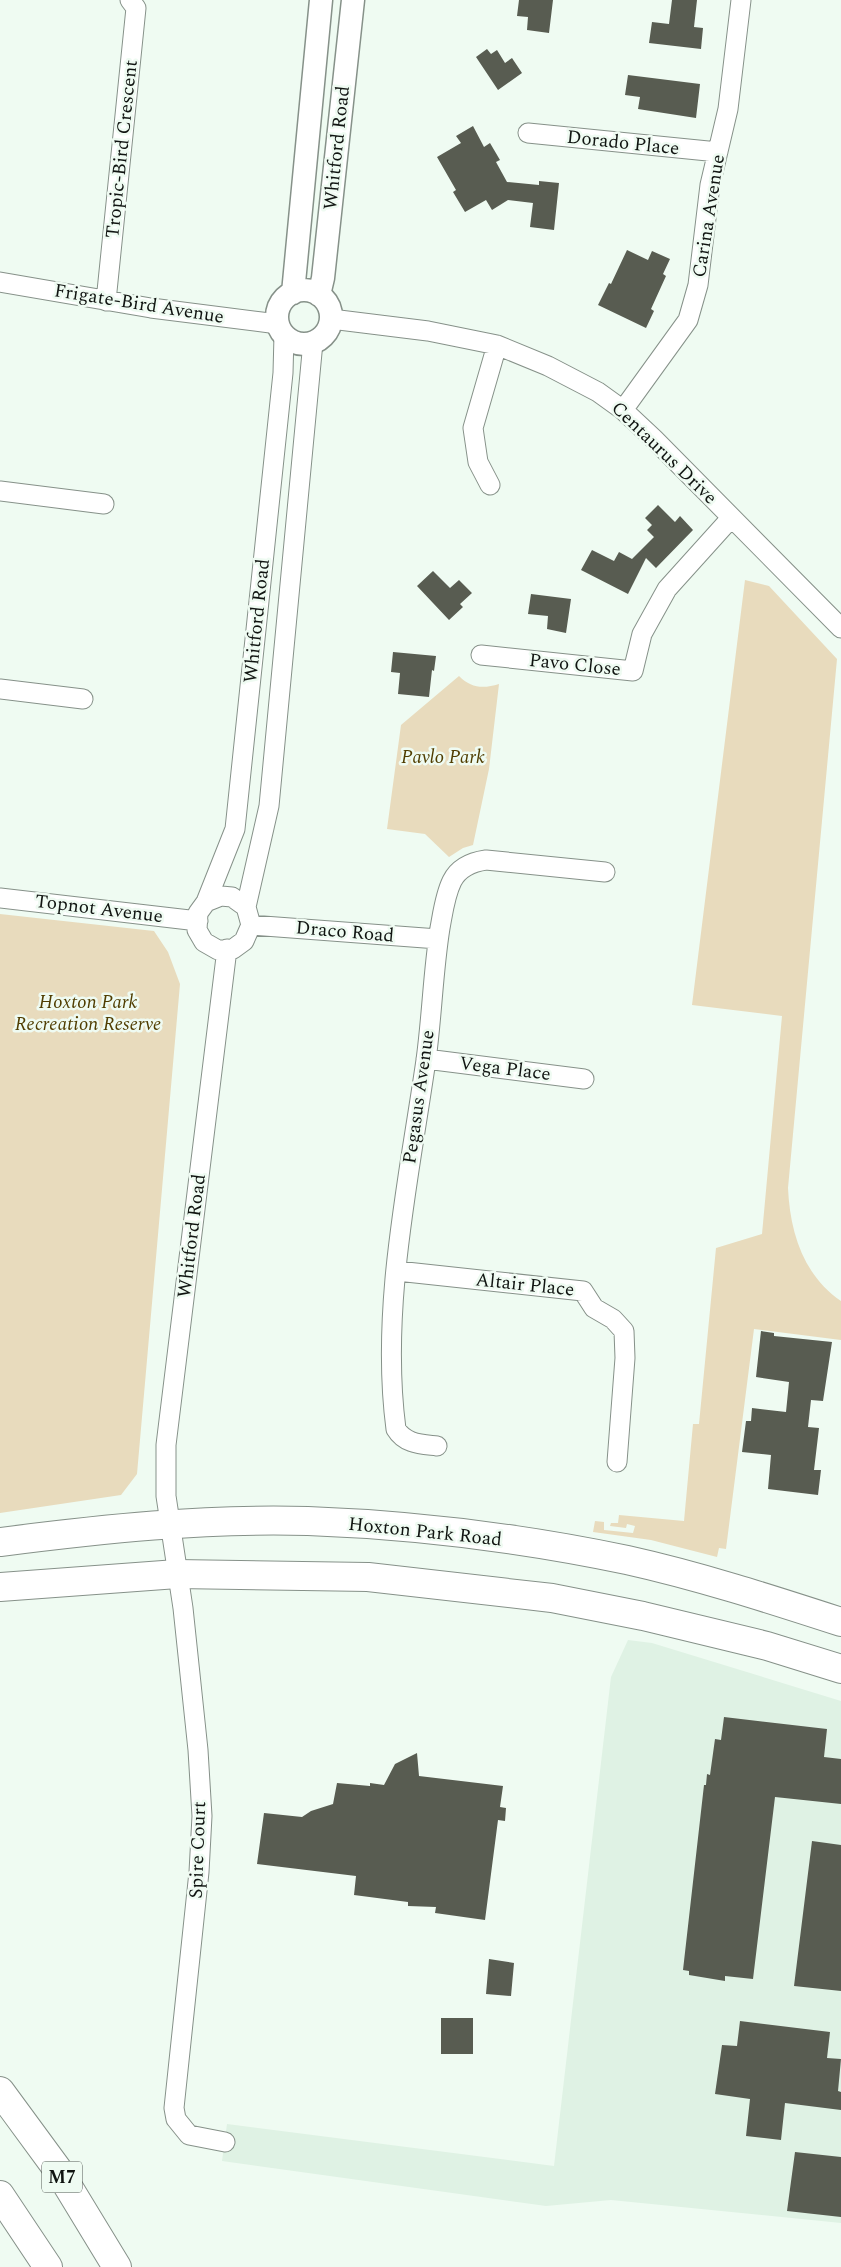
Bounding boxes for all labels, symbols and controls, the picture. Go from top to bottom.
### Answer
street label: Tropic-Bird Crescent [98,58,146,240]
street label: Whitford Road [316,84,358,212]
street label: Dorado Place [565,123,681,163]
street label: Carina Avenue [685,152,733,280]
street label: Frigate-Bird Avenue [52,276,226,332]
street label: Centaurus Drive [604,394,724,512]
street label: Whitford Road [236,557,278,685]
street label: Pavo Close [528,646,622,684]
park label: Pavlo Park [401,743,485,772]
street label: Topnot Avenue [34,887,164,931]
street label: Draco Road [295,913,395,951]
park label: Hoxton Park Recreation Reserve [15,988,161,1039]
street label: Pegasus Avenue [395,1028,443,1166]
street label: Vega Place [458,1049,552,1089]
street label: Whitford Road [170,1172,214,1300]
street label: Altair Place [474,1265,576,1305]
street label: Hoxton Park Road [347,1510,503,1554]
street label: Spire Court [182,1801,214,1899]
road number: M7 [42,2162,82,2192]

